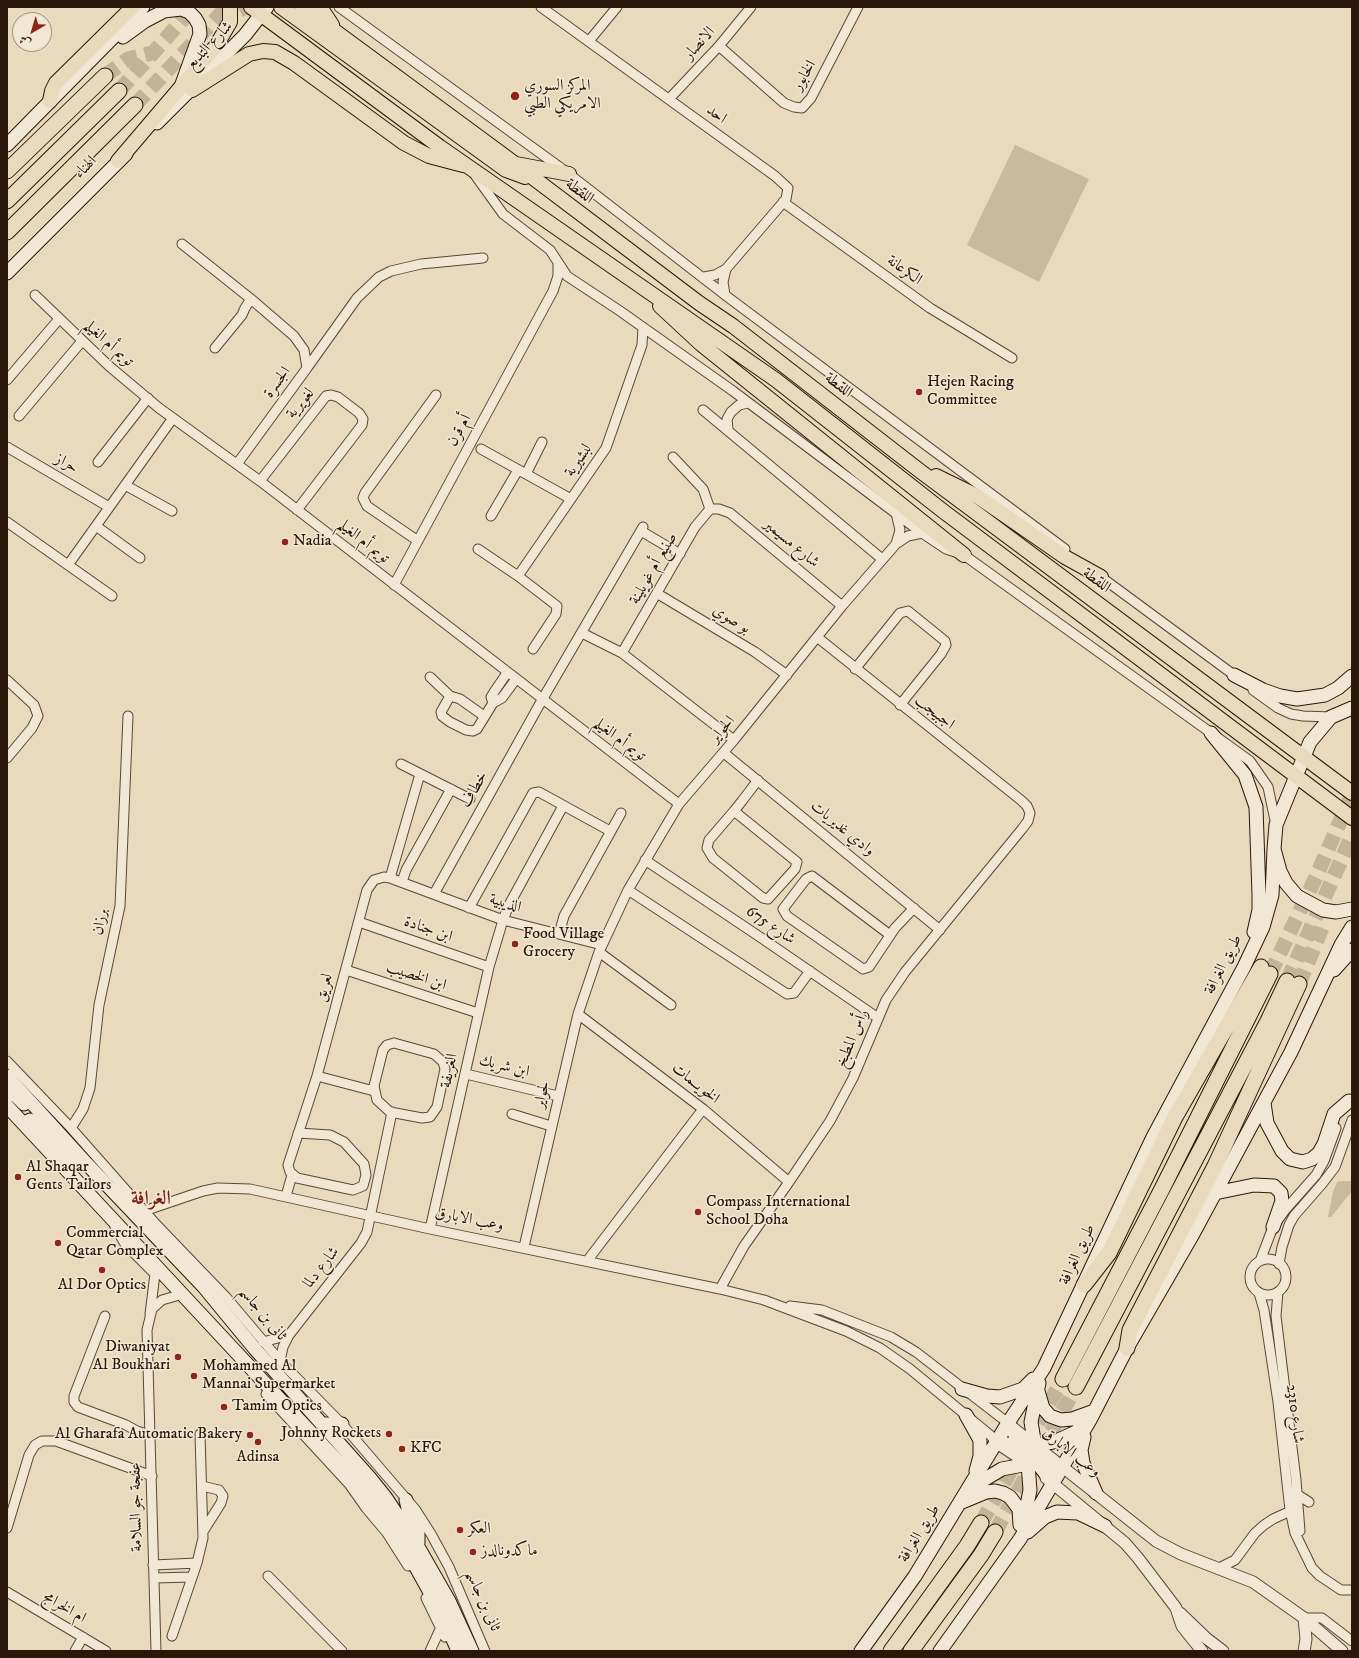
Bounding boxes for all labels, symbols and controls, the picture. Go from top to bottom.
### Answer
north arrow [12,12,52,52]
street label: شارع البديع [182,18,238,74]
street label: الانصار [680,23,720,65]
text: ش [17,32,34,50]
street label: الخابور [788,57,822,95]
place label: المركز السوري الامريكي الطبي [524,77,601,115]
marker: المركز السوري الامريكي الطبي [509,90,521,102]
street label: احد [702,101,730,129]
street label: الهناء [71,153,101,183]
street label: اللقطة [561,175,597,209]
street label: الكرعانة [883,252,925,290]
street label: تويم أم الغيلم [79,316,137,372]
street label: الجسرة [260,363,296,403]
street label: اللقطة [820,369,856,403]
place label: Hejen Racing Committee [927,373,1014,411]
street label: لغويرية [283,385,319,423]
marker: Hejen Racing Committee [914,387,924,397]
street label: أم قرن [443,412,477,450]
street label: لبشيرية [561,441,597,481]
street label: حراز [51,450,81,478]
street label: شارع مسيمير [759,515,823,573]
street label: تويم أم الغيلم [333,516,393,568]
street label: صنيع أم غويلينة [626,530,682,608]
place label: Nadia [293,532,331,552]
marker: Nadia [280,537,290,547]
street label: اللقطة [1078,564,1114,598]
street label: بو صوي [709,601,753,639]
street label: اجبيجب [910,691,958,735]
street label: الحواير [706,712,740,748]
street label: تويم أم الغيلم [589,714,649,766]
street label: خطاف [457,768,493,812]
street label: وادي غديريات [806,797,878,861]
street label: الذيبية [487,890,523,918]
street label: شارع 675 [741,902,799,950]
street label: برزان [89,907,113,937]
street label: ابن جنادة [401,913,455,947]
place label: Food Village Grocery [523,925,604,963]
street label: طريق الغرافة [1201,932,1247,998]
marker: Food Village Grocery [510,939,520,949]
street label: ابن الخصيب [384,958,448,996]
street label: لعريق [312,972,338,1004]
street label: رأس المطبخ [832,1007,874,1071]
street label: ابن شريك [477,1051,531,1083]
street label: الغريفة [437,1052,463,1090]
street label: الخويــمات [667,1059,723,1109]
street label: لحواير [531,1080,555,1110]
place label: Al Shaqar Gents Tailors [26,1158,111,1196]
marker: Al Shaqar Gents Tailors [13,1172,23,1182]
district label: الغرافة [131,1188,171,1212]
place label: Compass International School Doha [706,1193,850,1231]
street label: وعب الابارق [433,1204,505,1236]
marker: Compass International School Doha [693,1207,703,1217]
street label: طريق الغرافة [1056,1222,1100,1288]
place label: Commercial Qatar Complex [66,1224,164,1262]
marker: Commercial Qatar Complex [53,1238,63,1248]
street label: شارع دلما [300,1243,344,1293]
marker: Al Dor Optics [97,1265,107,1275]
place label: Al Dor Optics [58,1276,146,1296]
street label: ثانى بن جاسم [234,1283,290,1345]
place label: Diwaniyat Al Boukhari [93,1338,170,1376]
marker: Diwaniyat Al Boukhari [173,1352,183,1362]
place label: Mohammed Al Mannai Supermarket [202,1357,335,1395]
marker: Mohammed Al Mannai Supermarket [189,1371,199,1381]
street label: شارع 2310 [1281,1383,1307,1445]
place label: Tamim Optics [232,1397,322,1417]
marker: Tamim Optics [219,1402,229,1412]
place label: Johnny Rockets [281,1424,381,1444]
street label: وعب الابارق [1038,1424,1104,1482]
place label: Al Gharafa Automatic Bakery [55,1425,242,1445]
marker: Johnny Rockets [384,1429,394,1439]
marker: Al Gharafa Automatic Bakery [245,1430,255,1440]
marker: Adinsa [253,1437,263,1447]
place label: KFC [410,1439,442,1459]
marker: KFC [397,1444,407,1454]
place label: Adinsa [237,1448,279,1468]
street label: عفجة جو السلامة [127,1462,147,1552]
street label: طريق الغرافة [895,1502,945,1566]
place label: العكر [468,1520,491,1540]
marker: العكر [455,1525,465,1535]
place label: ماكدونالدز [481,1542,538,1562]
marker: ماكدونالدز [468,1547,478,1557]
street label: ثانى بن جاسم [460,1567,504,1635]
street label: ام الخرامج [39,1588,89,1628]

